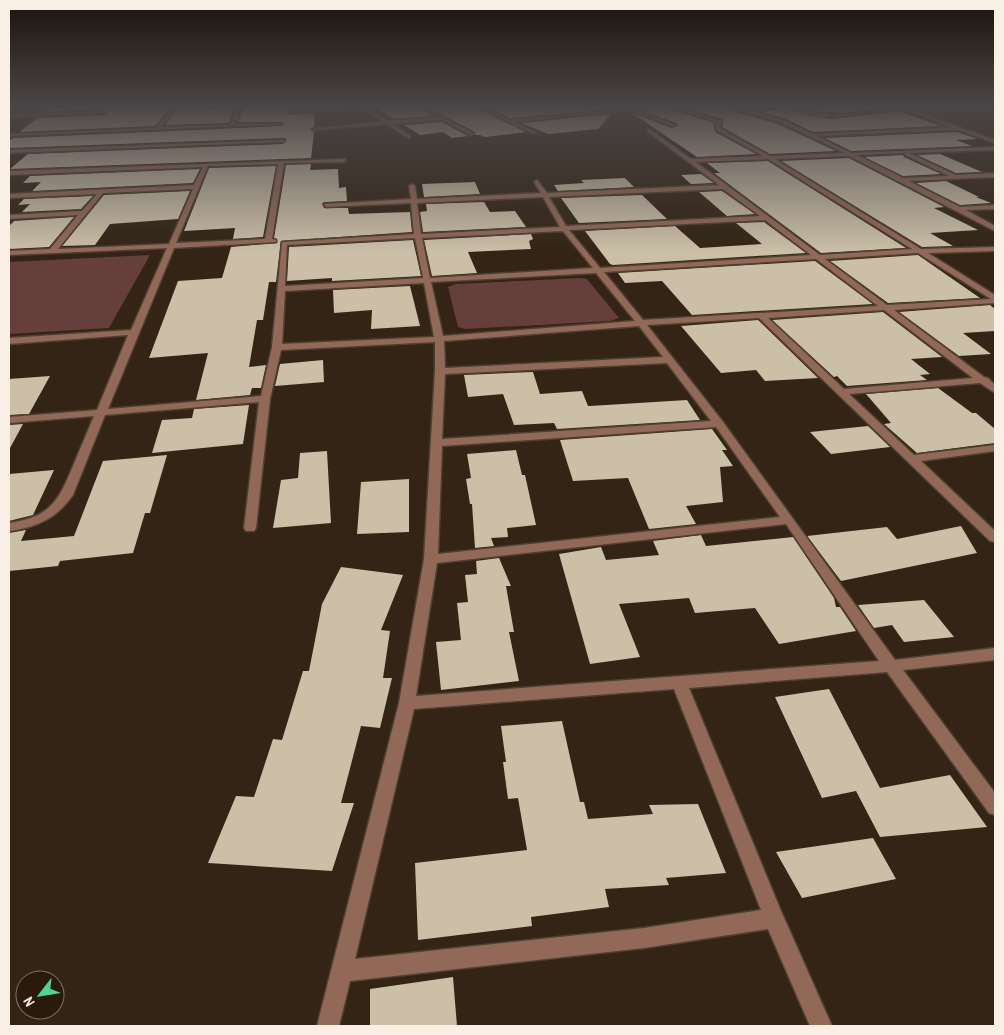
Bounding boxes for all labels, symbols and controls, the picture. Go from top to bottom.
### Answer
north arrow [15,970,65,1020]
text: N [19,994,39,1010]

